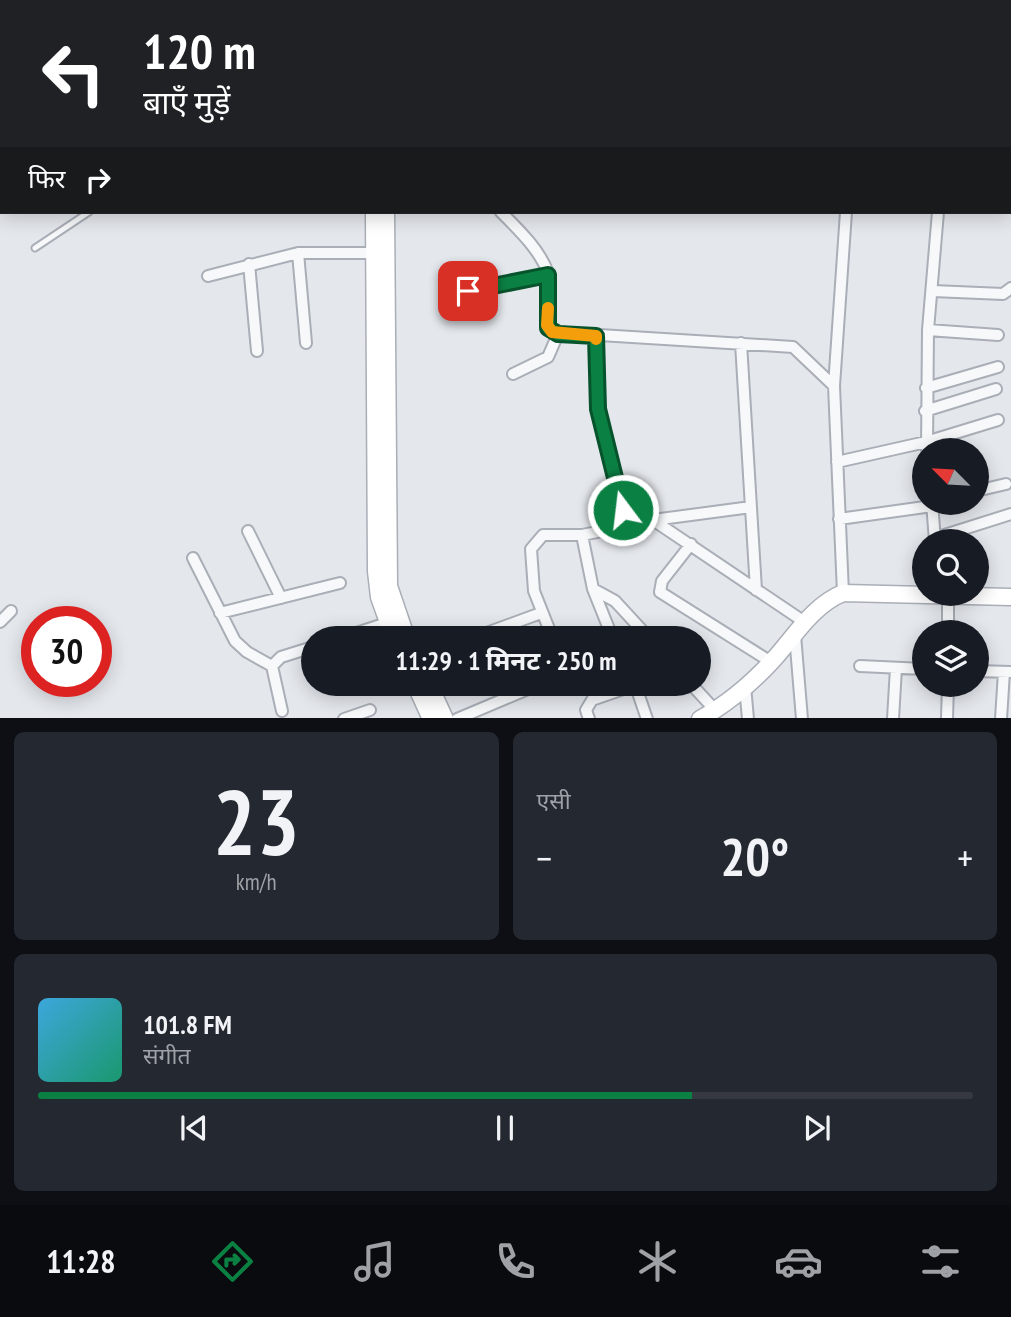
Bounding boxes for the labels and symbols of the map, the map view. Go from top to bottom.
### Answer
pin [438,261,498,321]
north arrow [912,438,989,514]
position arrow [586,473,660,547]
speed limit sign: 30 [21,606,112,697]

